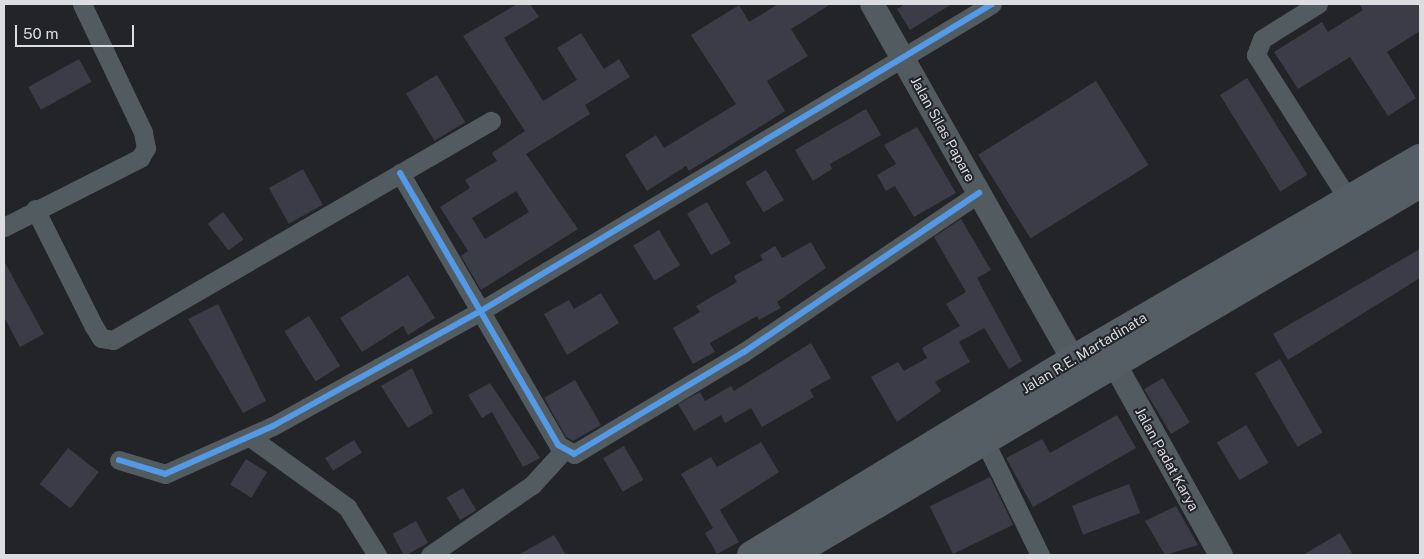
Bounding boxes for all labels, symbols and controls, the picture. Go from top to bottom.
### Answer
scale bar [18,15,136,47]
text: 50 m [23,25,58,42]
street label: Jalan Silas Papare [907,73,979,185]
street label: Jalan R.E. Martadinata [1018,309,1150,397]
street label: Jalan Padat Karya [1132,404,1202,514]

